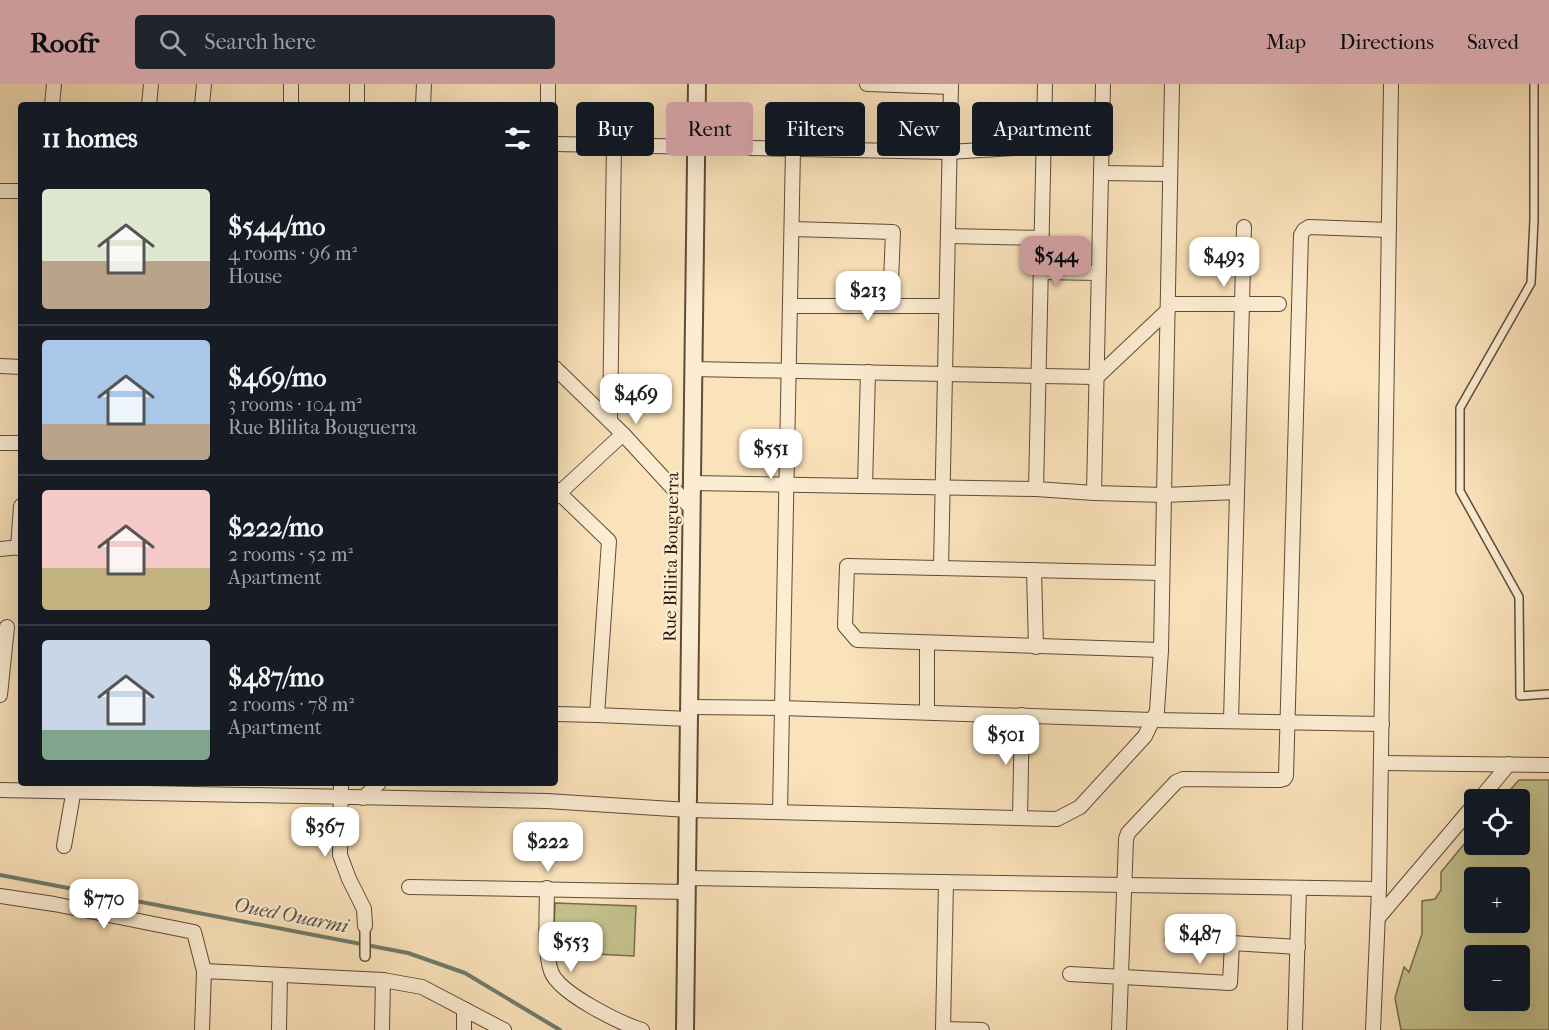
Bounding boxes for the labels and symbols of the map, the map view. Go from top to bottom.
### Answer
pin: $544 [1020,236,1092,287]
pin: $493 [1188,237,1260,288]
pin: $213 [832,271,904,322]
pin: $469 [600,374,672,425]
pin: $551 [735,429,807,480]
street label: Rue Blilita Bouguerra [660,471,683,642]
pin: $501 [970,715,1042,766]
pin: $367 [289,807,361,858]
pin: $222 [512,822,584,873]
pin: $770 [68,879,140,930]
water label: Oued Ouarmi [232,893,351,938]
pin: $487 [1164,914,1236,965]
pin: $553 [535,922,607,973]

